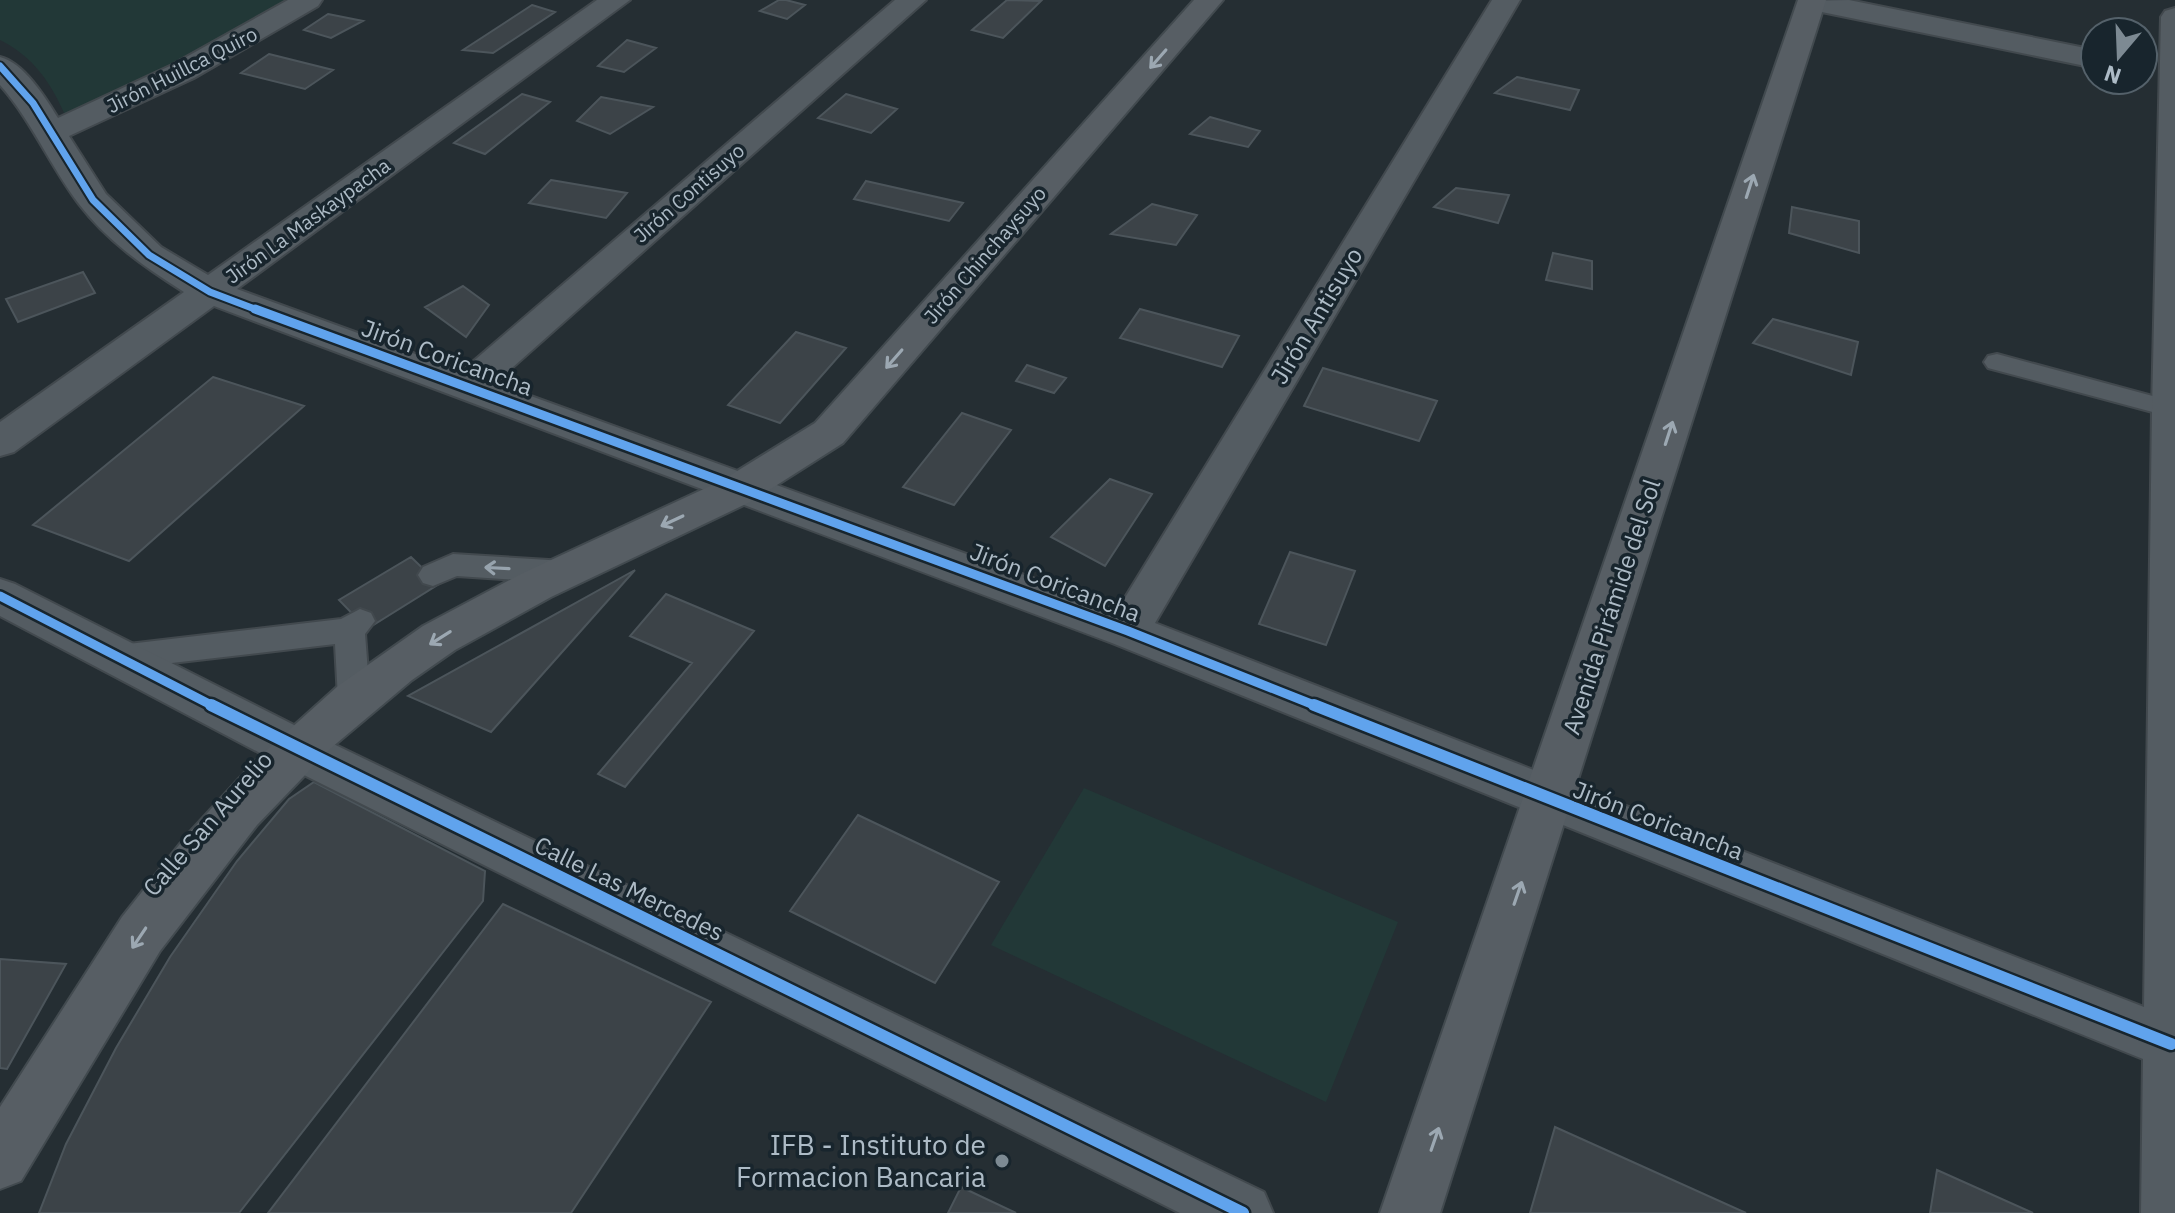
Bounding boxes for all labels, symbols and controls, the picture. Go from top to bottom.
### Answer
north arrow [2079,16,2159,96]
street label: Jirón Huillca Quiro [102,20,262,119]
one-way arrow [1149,48,1167,68]
text: N [2100,59,2125,92]
street label: Jirón Contisuyo [627,137,750,248]
street label: Jirón La Maskaypacha [220,152,396,289]
one-way arrow [1744,174,1759,199]
street label: Jirón Chinchaysuyo [917,180,1052,329]
street label: Jirón Antisuyo [1263,241,1369,390]
street label: Jirón Coricancha [357,311,537,403]
one-way arrow [885,349,903,369]
one-way arrow [1663,421,1678,446]
street label: Avenida Pirámide del Sol [1555,475,1667,738]
one-way arrow [661,514,685,529]
street label: Jirón Coricancha [966,535,1145,629]
one-way arrow [484,560,511,575]
one-way arrow [429,630,452,646]
street label: Calle San Aurelio [135,744,279,903]
street label: Jirón Coricancha [1569,773,1748,867]
street label: Calle Las Mercedes [529,828,729,948]
one-way arrow [1511,881,1526,906]
one-way arrow [131,926,147,948]
place label: IFB - Instituto de Formacion Bancaria [736,1126,986,1195]
one-way arrow [1428,1127,1443,1152]
marker: IFB - Instituto de Formacion Bancaria [993,1152,1011,1170]

